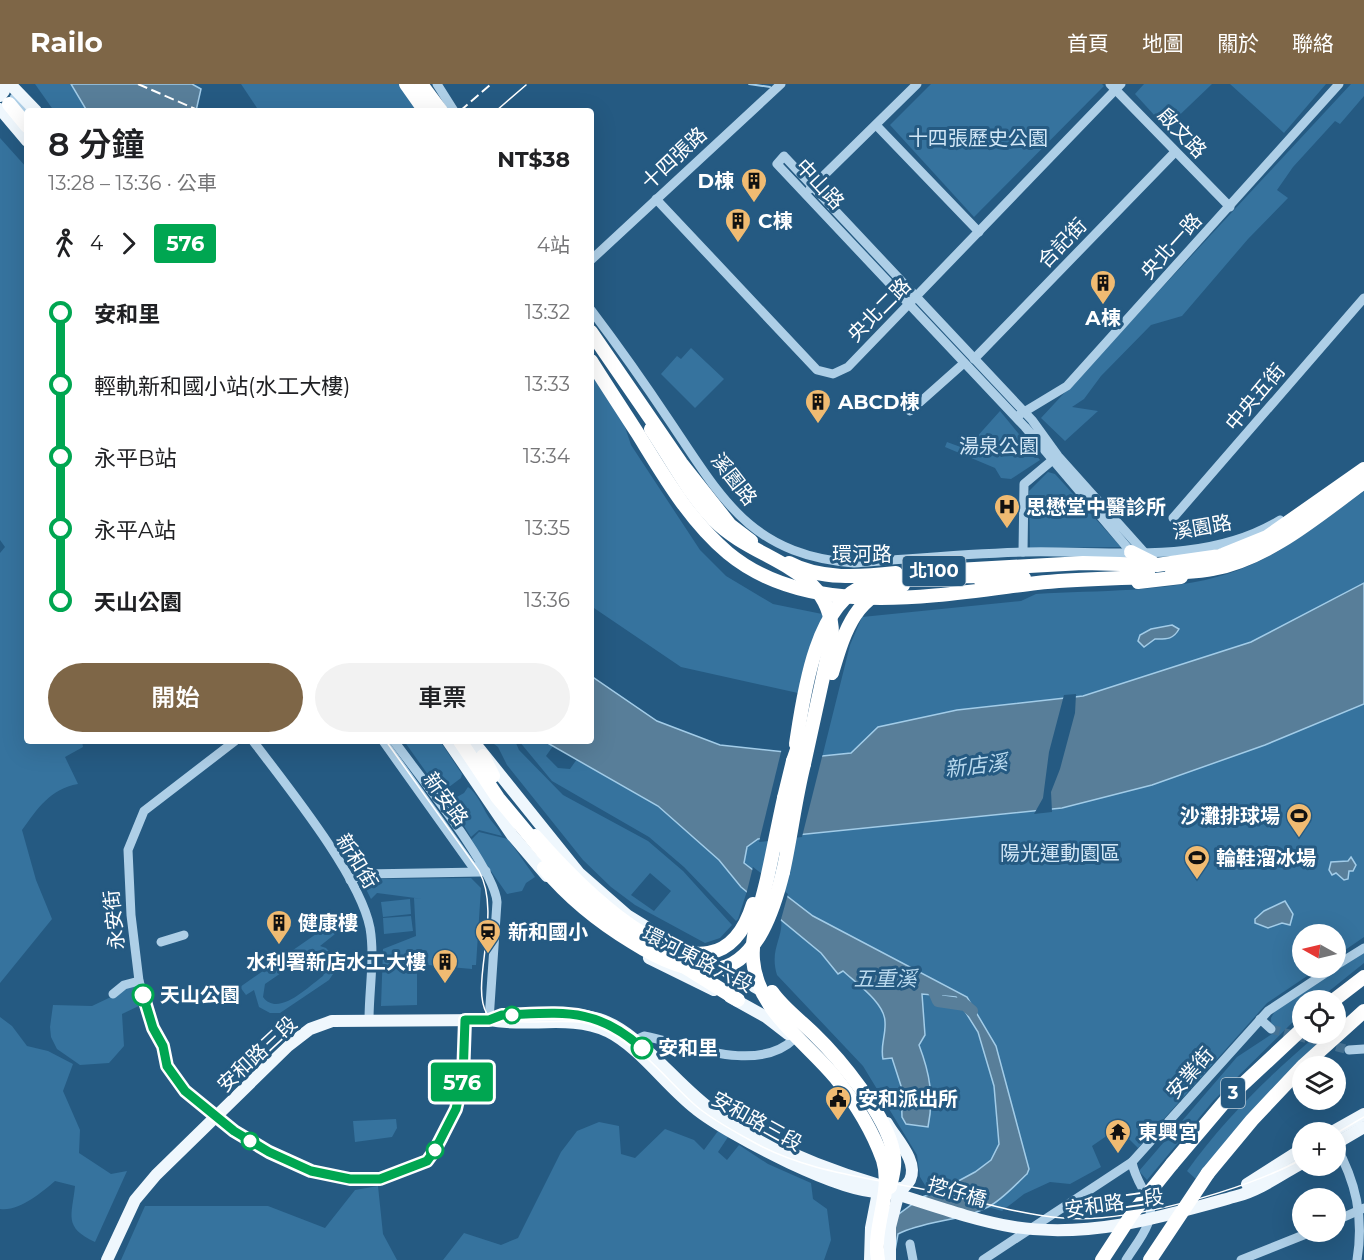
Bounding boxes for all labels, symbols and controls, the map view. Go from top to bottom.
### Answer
text: Railo [30,25,103,59]
text: 首頁 [1067,31,1109,56]
text: 地圖 [1142,31,1184,56]
text: 關於 [1217,31,1259,56]
text: 聯絡 [1292,31,1334,56]
street label: 啟文路 [1153,103,1211,163]
street label: 十四張路 [637,122,711,194]
text: 8 分鐘 [48,124,145,164]
park label: 十四張歷史公園 [908,126,1048,150]
text: NT$38 [497,146,570,173]
street label: 中山路 [791,154,849,214]
building icon: D棟 [739,166,769,204]
place label: D棟 [697,169,734,193]
text: 13:28 – 13:36 · 公車 [48,171,217,195]
building icon: C棟 [723,206,753,244]
street label: 央北一路 [1135,208,1207,284]
place label: C棟 [758,209,792,233]
street label: 合記街 [1033,213,1091,273]
icon: walk [48,227,81,260]
icon: forward [112,227,145,260]
text: 4 [90,231,103,255]
text: 576 [166,231,204,256]
text: 4站 [537,233,570,257]
building icon: A棟 [1088,268,1118,306]
street label: 央北二路 [842,273,916,347]
text: 13:32 [525,300,570,324]
text: 安和里 [94,301,160,328]
place label: A棟 [1084,306,1121,330]
street label: 中央五街 [1220,359,1290,435]
text: 13:33 [525,372,570,396]
text: 輕軌新和國小站(水工大樓) [94,373,350,400]
building icon: ABCD棟 [803,387,833,425]
place label: ABCD棟 [837,390,920,414]
park label: 湯泉公園 [959,434,1039,458]
text: 13:34 [523,444,570,468]
text: 永平B站 [94,445,177,472]
street label: 溪園路 [706,448,762,510]
hospital icon: 思懋堂中醫診所 [992,492,1022,530]
place label: 思懋堂中醫診所 [1026,495,1166,519]
street label: 溪園路 [1170,510,1234,544]
text: 13:35 [525,516,570,540]
text: 永平A站 [94,517,176,544]
street label: 環河路 [832,542,892,566]
road number: 北100 [902,556,966,586]
text: 13:36 [524,588,570,612]
text: 天山公園 [94,589,182,616]
button: 開始 [48,663,303,732]
button: 車票 [315,663,570,732]
water label: 新店溪 [943,749,1012,782]
street label: 新安路 [419,768,473,830]
sports icon: 沙灘排球場 [1284,801,1314,839]
place label: 沙灘排球場 [1180,804,1280,828]
street label: 新和街 [331,829,383,893]
park label: 陽光運動園區 [1000,841,1120,865]
sports icon: 輪鞋溜冰場 [1182,843,1212,881]
place label: 輪鞋溜冰場 [1216,846,1316,870]
street label: 永安街 [99,889,129,951]
building icon: 健康樓 [264,908,294,946]
place label: 健康樓 [298,911,358,935]
station icon: 新和國小 [473,917,503,955]
place label: 新和國小 [508,920,588,944]
street label: 環河東路六段 [639,921,757,997]
north arrow [1292,924,1346,978]
map controls [1292,924,1346,1242]
building icon: 水利署新店水工大樓 [430,947,460,985]
place label: 水利署新店水工大樓 [246,950,426,974]
water label: 五重溪 [854,966,919,991]
place label: 天山公園 [160,983,240,1007]
marker: 天山公園 [132,984,154,1006]
button: locate [1292,990,1346,1044]
unlabelled marker [503,1006,521,1024]
street label: 安和路三段 [212,1011,302,1097]
place label: 安和里 [658,1036,718,1060]
marker: 安和里 [631,1037,653,1059]
street label: 安業街 [1161,1042,1219,1104]
button: layers [1292,1056,1346,1110]
line badge: 576 [428,1062,496,1102]
text: 576 [443,1070,481,1095]
road number: 3 [1221,1078,1245,1108]
public building icon: 安和派出所 [823,1084,853,1122]
street label: 安和路三段 [707,1086,807,1156]
place label: 安和派出所 [858,1087,958,1111]
temple icon: 東興宮 [1103,1117,1133,1155]
place label: 東興宮 [1138,1120,1198,1144]
button: + [1292,1122,1346,1176]
unlabelled marker [241,1132,259,1150]
unlabelled marker [426,1141,444,1159]
street label: 挖仔橋 [925,1172,989,1212]
street label: 安和路二段 [1063,1184,1165,1222]
button: − [1292,1188,1346,1242]

